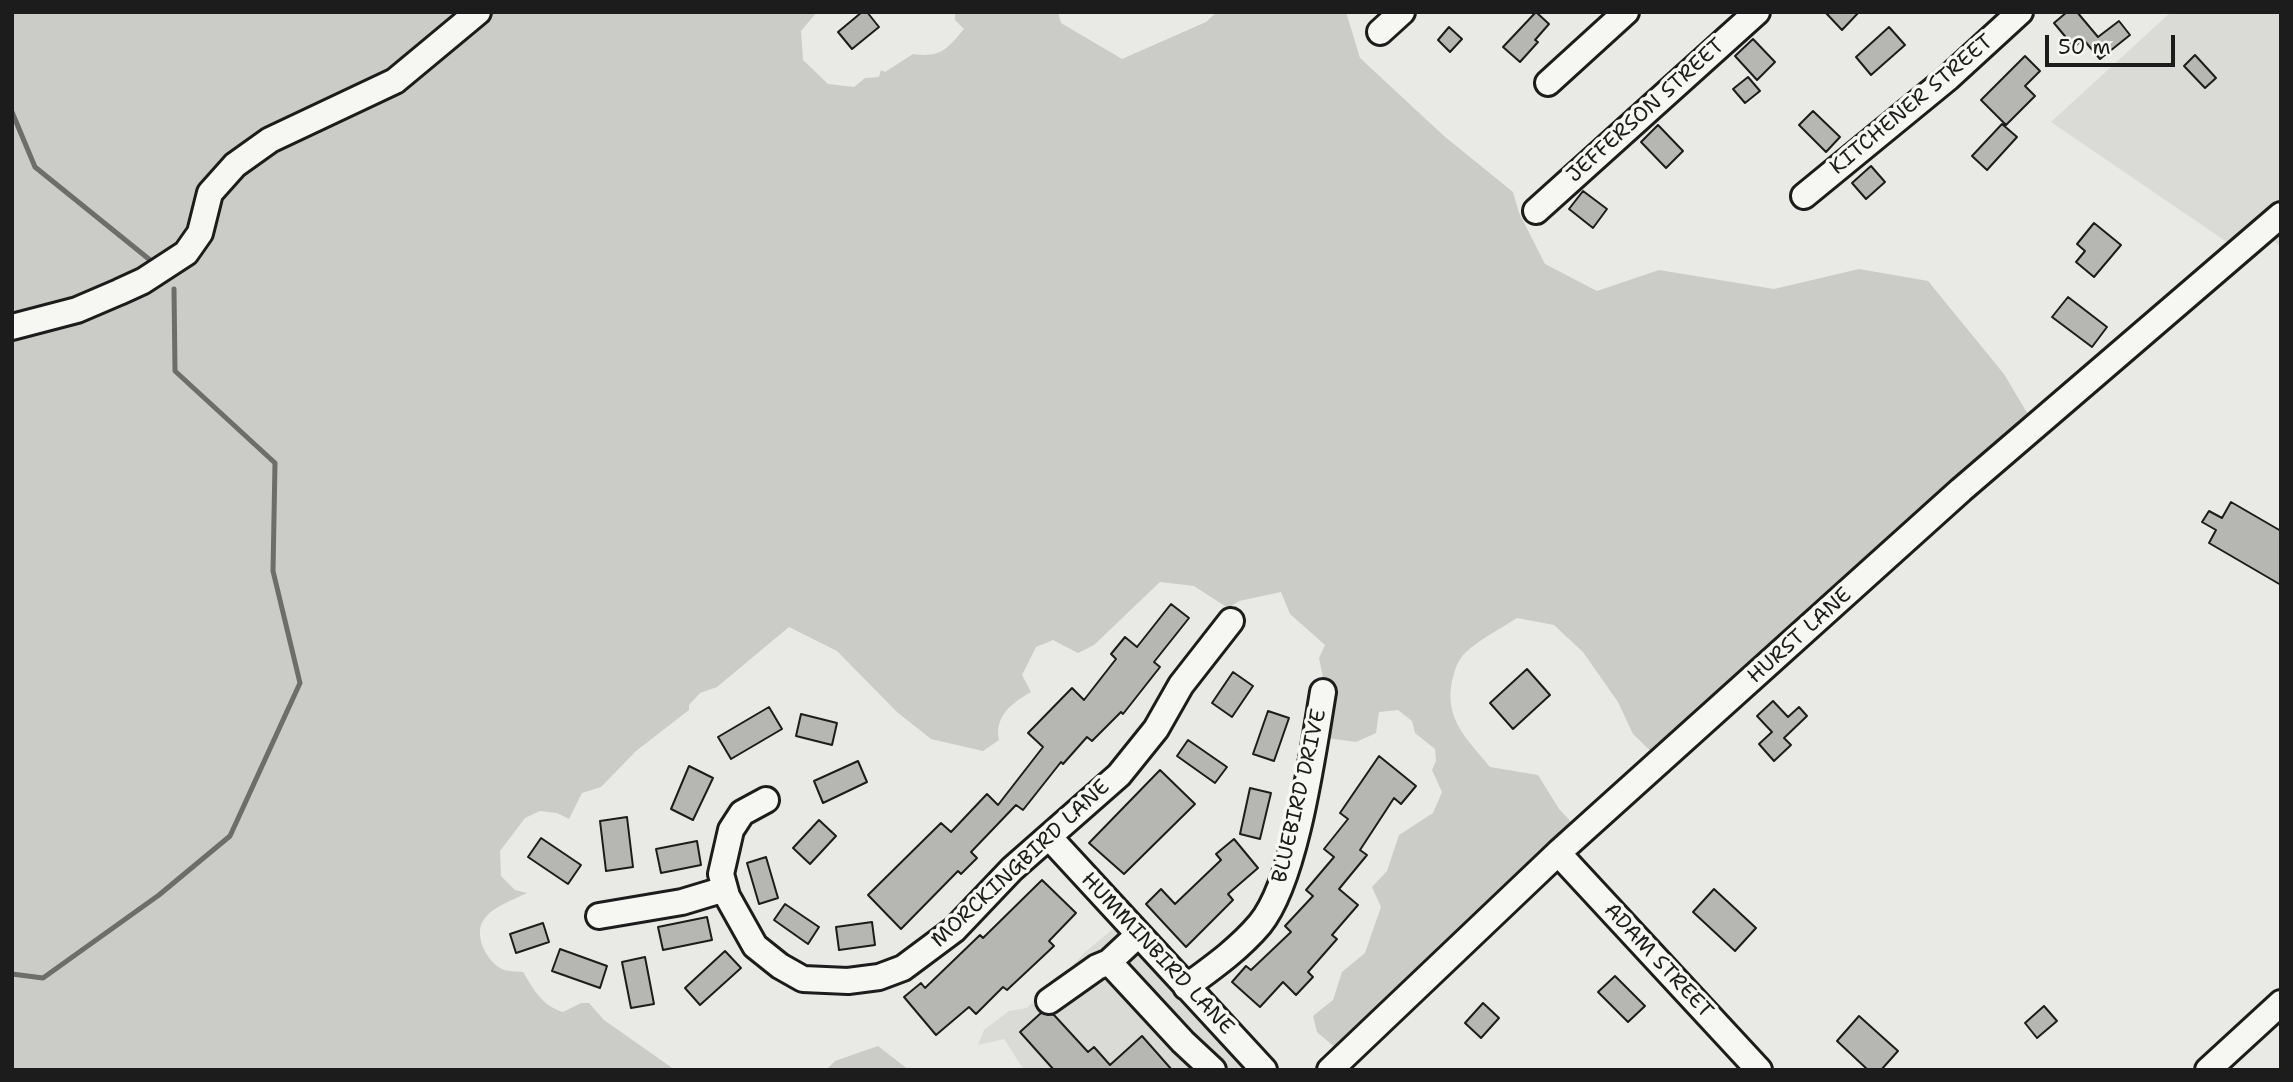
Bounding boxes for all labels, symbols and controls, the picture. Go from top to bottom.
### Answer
scale bar [2048,21,2178,65]
street label: KITCHENER STREET [1825,30,1999,180]
text: 50 m [2058,33,2111,61]
street label: JEFFERSON STREET [1562,34,1730,188]
street label: HURST LANE [1743,583,1857,689]
street label: BLUEBIRD DRIVE [1268,707,1332,885]
street label: MORCKINGBIRD LANE [927,775,1115,953]
street label: HUMMINBIRD LANE [1075,868,1239,1040]
street label: ADAM STREET [1598,898,1718,1024]

